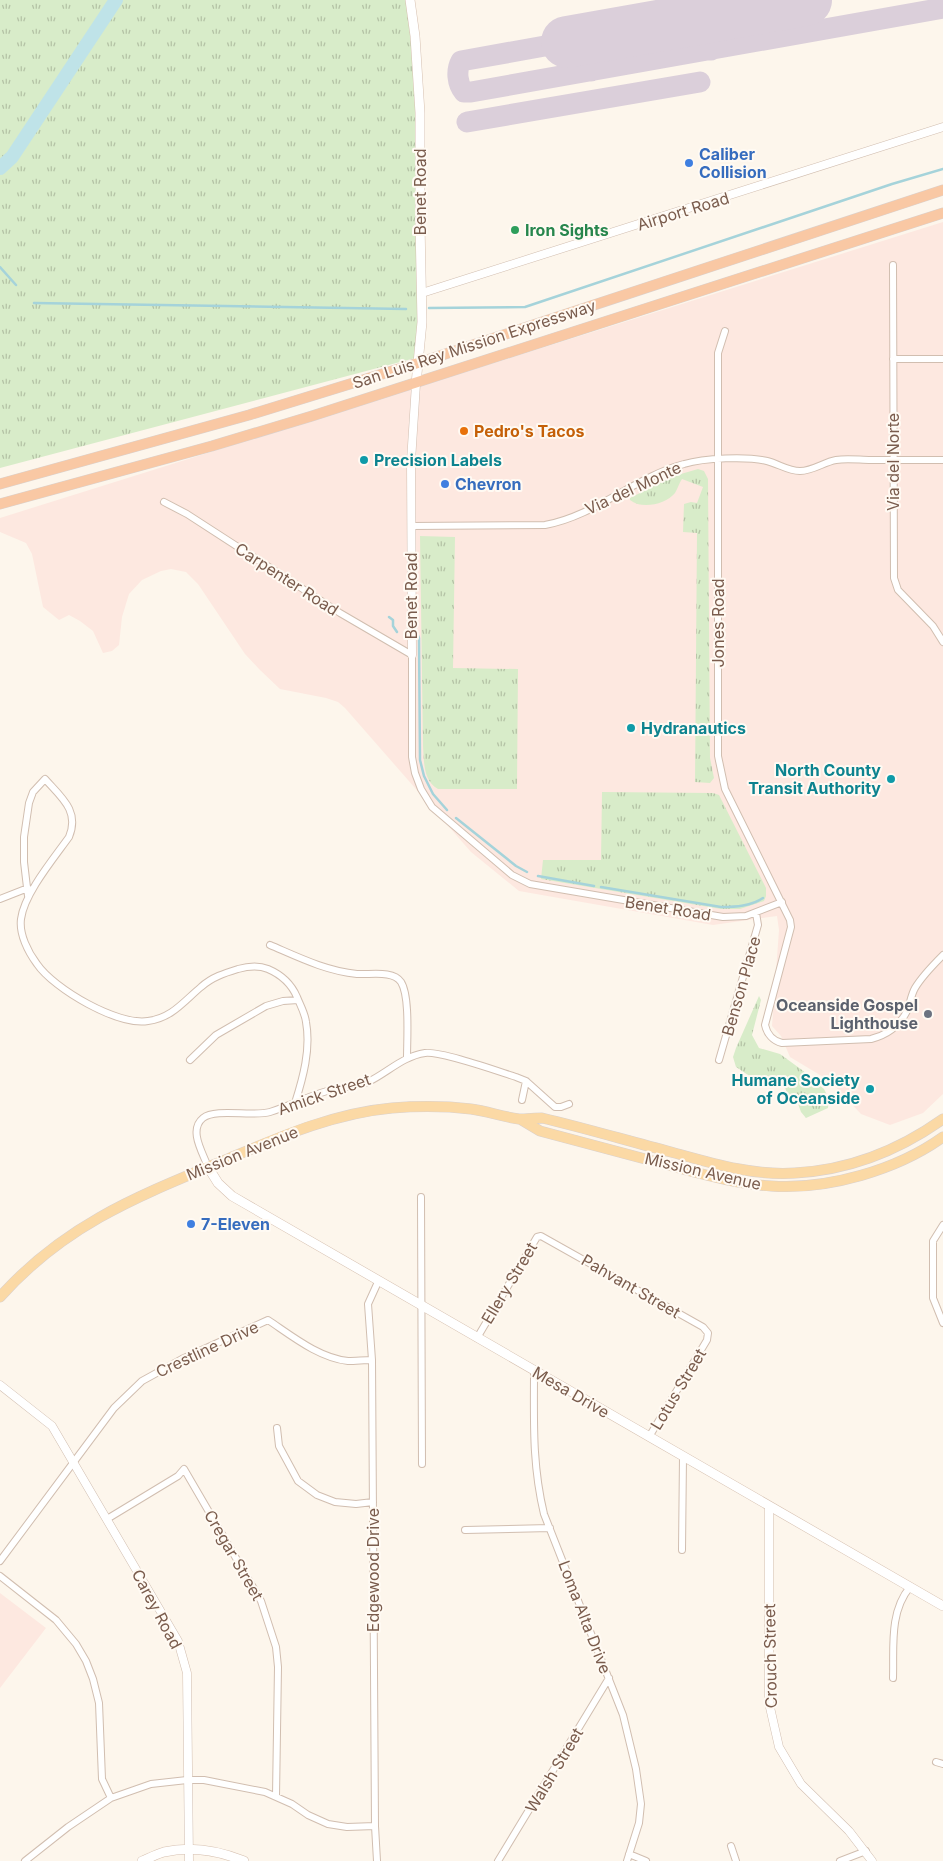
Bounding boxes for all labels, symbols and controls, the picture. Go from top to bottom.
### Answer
place label: Caliber Collision [699,144,767,182]
street label: Benet Road [410,149,430,235]
marker: Caliber Collision [683,157,695,169]
street label: Airport Road [635,188,731,234]
place label: Iron Sights [525,220,609,240]
marker: Iron Sights [509,224,521,236]
street label: San Luis Rey Mission Expressway [350,295,598,393]
street label: Via del Norte [883,413,903,511]
place label: Pedro's Tacos [474,421,585,441]
marker: Pedro's Tacos [458,425,470,437]
place label: Precision Labels [374,450,502,470]
marker: Precision Labels [358,454,370,466]
street label: Via del Monte [582,457,684,519]
place label: Chevron [455,474,522,494]
marker: Chevron [439,478,451,490]
street label: Carpenter Road [232,538,342,620]
street label: Benet Road [401,553,421,639]
street label: Jones Road [708,578,728,668]
place label: Hydranautics [641,718,746,738]
marker: Hydranautics [625,722,637,734]
place label: North County Transit Authority [748,760,881,798]
marker: North County Transit Authority [885,773,897,785]
street label: Benet Road [624,891,712,925]
street label: Benson Place [717,934,765,1038]
place label: Oceanside Gospel Lighthouse [776,995,918,1033]
marker: Oceanside Gospel Lighthouse [922,1008,934,1020]
street label: Amick Street [275,1069,373,1119]
place label: Humane Society of Oceanside [732,1070,860,1108]
marker: Humane Society of Oceanside [864,1083,876,1095]
street label: Mission Avenue [183,1121,301,1185]
street label: Mission Avenue [643,1148,763,1194]
place label: 7-Eleven [201,1214,270,1234]
marker: 7-Eleven [185,1218,197,1230]
street label: Ellery Street [477,1239,541,1327]
street label: Pahvant Street [578,1250,684,1322]
street label: Crestline Drive [152,1316,262,1382]
street label: Lotus Street [646,1345,710,1433]
street label: Mesa Drive [529,1362,613,1422]
street label: Cregar Street [200,1506,268,1604]
street label: Edgewood Drive [363,1508,383,1632]
street label: Loma Alta Drive [554,1557,616,1677]
street label: Carey Road [128,1566,186,1652]
street label: Crouch Street [759,1603,781,1709]
street label: Walsh Street [521,1724,587,1816]

